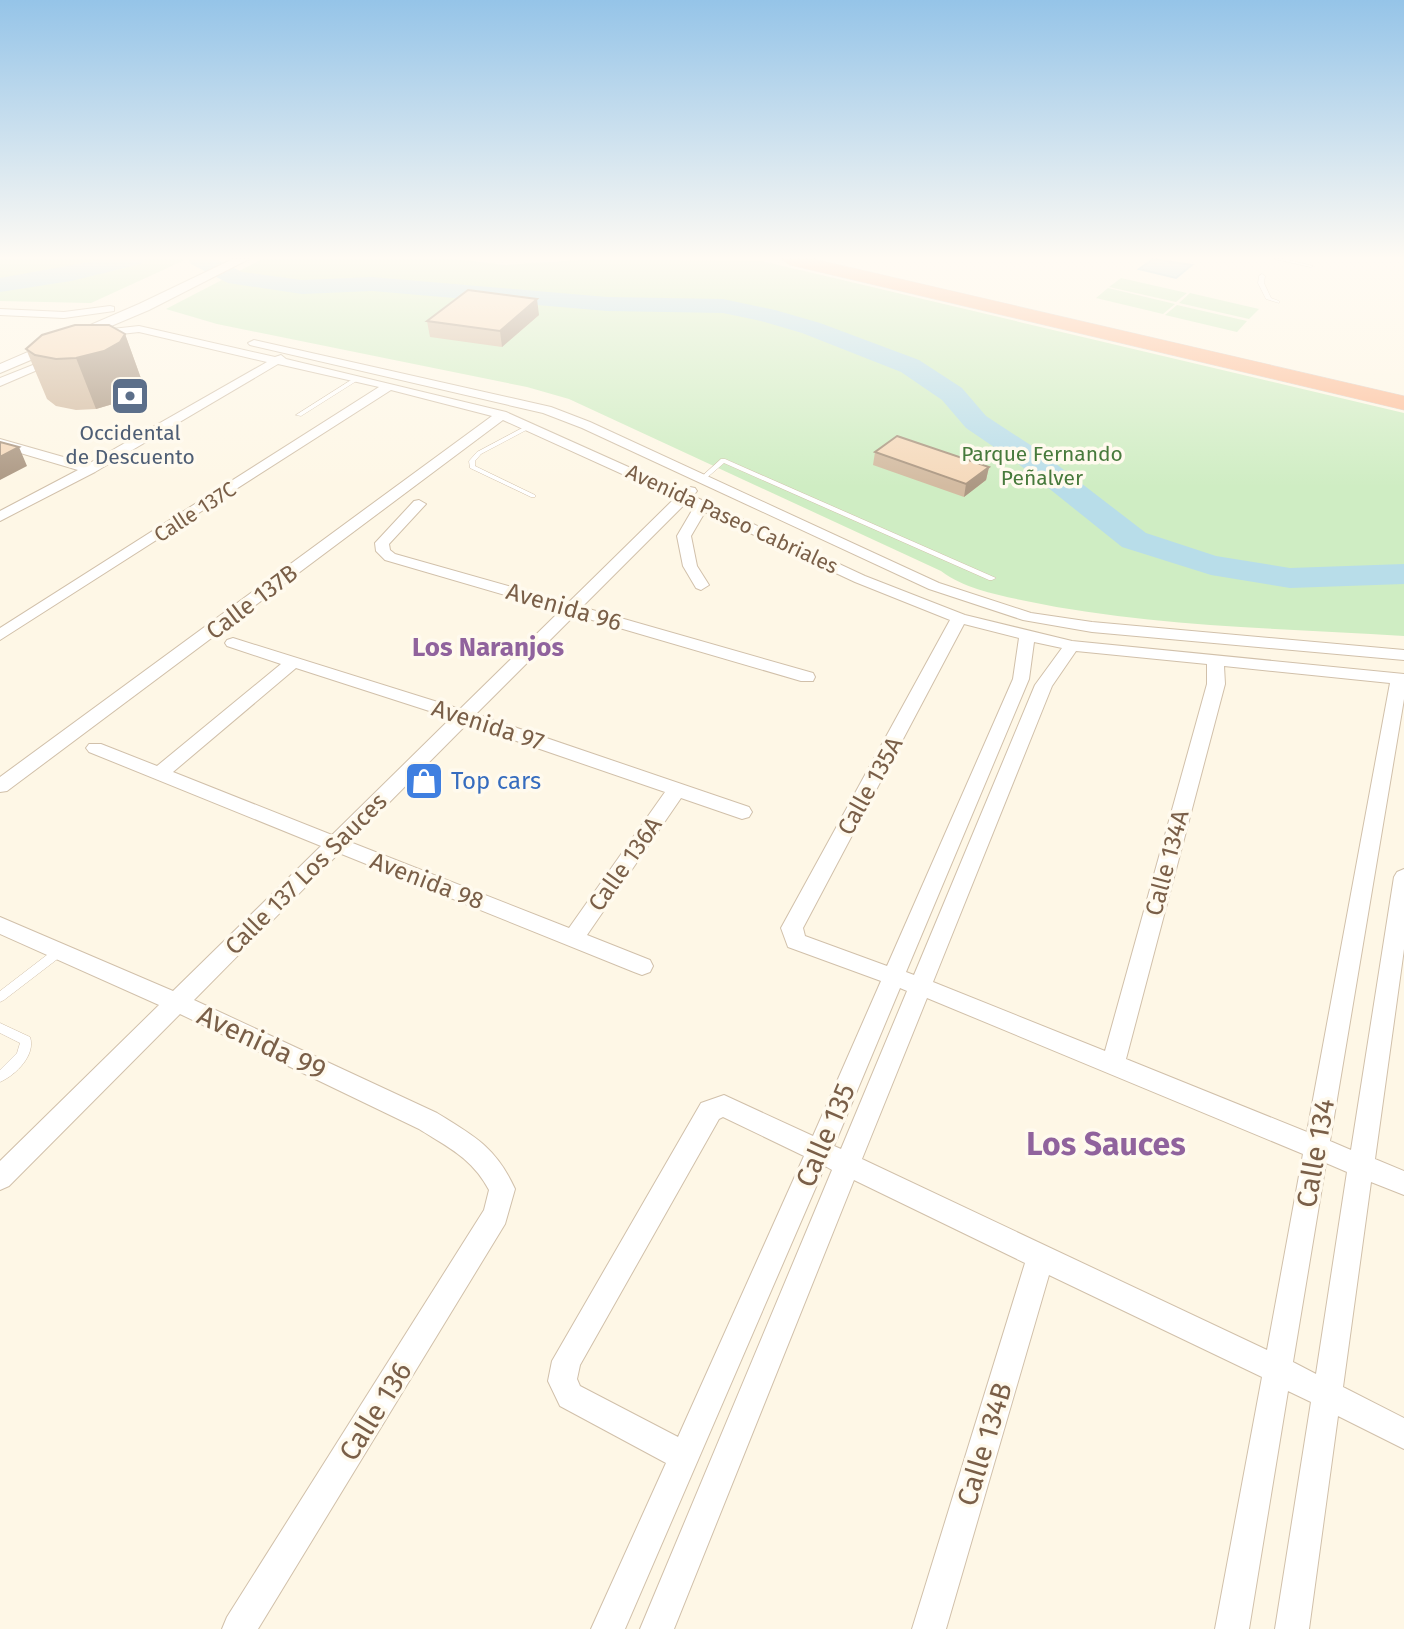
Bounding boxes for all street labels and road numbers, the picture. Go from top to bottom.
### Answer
street label: Avenida Paseo Cabriales [622,458,842,580]
street label: Calle 137C [149,476,241,548]
street label: Calle 137B [201,559,303,645]
street label: Avenida 96 [503,577,625,637]
street label: Avenida 97 [428,694,548,756]
street label: Calle 135A [832,732,908,840]
street label: Calle 137 Los Sauces [219,787,393,961]
street label: Calle 134A [1139,807,1195,919]
street label: Calle 136A [582,811,668,916]
street label: Avenida 98 [366,847,488,915]
street label: Avenida 99 [192,998,331,1087]
street label: Calle 135 [789,1078,862,1192]
street label: Calle 134 [1290,1096,1341,1210]
street label: Calle 136 [332,1356,419,1467]
street label: Calle 134B [950,1379,1019,1510]

